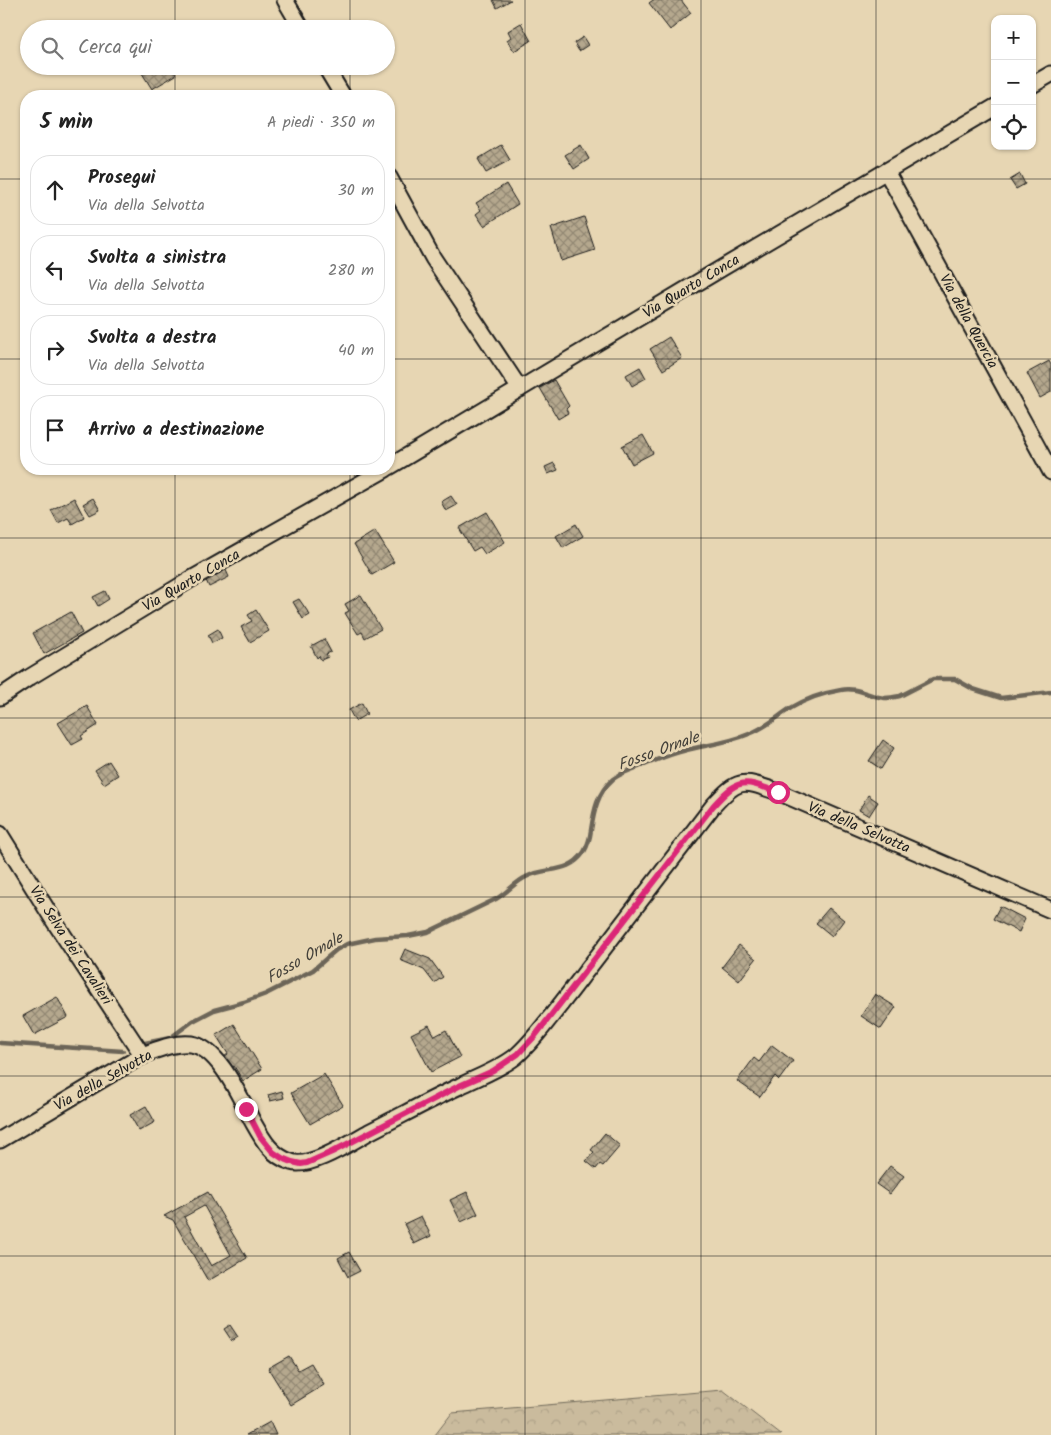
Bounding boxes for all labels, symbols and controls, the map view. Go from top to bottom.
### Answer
map controls [991,15,1036,150]
button: + [991,15,1036,60]
search box [20,20,395,75]
text: Cerca qui [78,33,152,63]
icon: search [38,34,66,62]
button: − [991,60,1036,105]
button: locate [991,105,1036,150]
text: 5 min [40,106,93,139]
text: A piedi · 350 m [267,110,375,135]
text: Prosegui [88,163,155,193]
icon: ahead [41,176,69,204]
text: 30 m [338,178,374,203]
text: Via della Selvotta [88,193,205,218]
text: Svolta a sinistra [88,243,226,273]
street label: Via Quarto Conca [638,248,745,325]
icon: left [41,256,69,284]
text: 280 m [328,258,374,283]
street label: Via della Quercia [932,270,1004,373]
text: Via della Selvotta [88,273,205,298]
text: Svolta a destra [88,323,216,353]
icon: right [41,336,69,364]
text: 40 m [338,338,374,363]
text: Via della Selvotta [88,353,205,378]
text: Arrivo a destinazione [88,415,264,445]
icon: arrive [41,416,69,444]
street label: Via Quarto Conca [138,543,245,619]
water label: Fosso Ornale [614,724,704,778]
route start [767,781,790,804]
street label: Via della Selvotta [804,796,914,860]
street label: Via Selva dei Cavalieri [22,881,119,1011]
water label: Fosso Ornale [262,925,349,990]
street label: Via della Selvotta [50,1044,157,1118]
route end [235,1098,258,1121]

